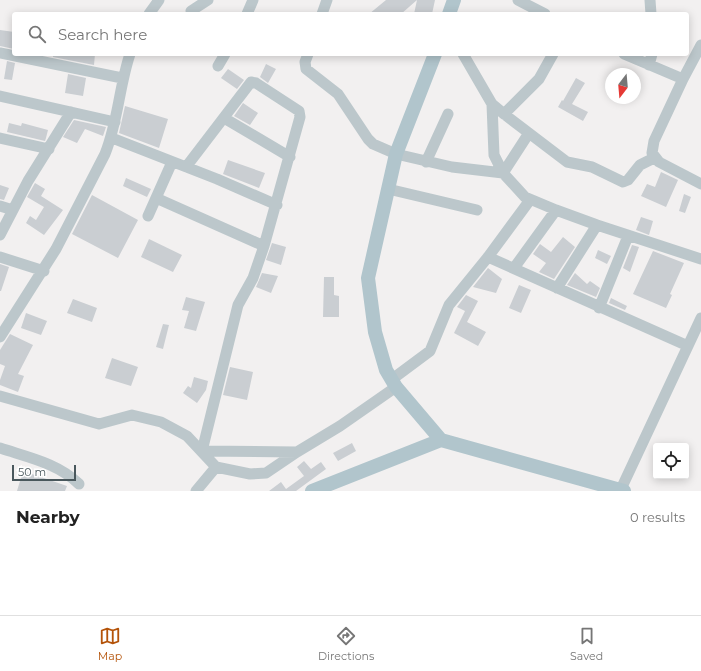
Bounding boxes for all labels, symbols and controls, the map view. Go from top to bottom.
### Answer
search box [12,12,689,56]
icon: search [26,23,48,45]
text: Search here [58,25,147,44]
north arrow [605,68,641,104]
map controls [653,443,689,479]
button: locate [653,443,689,479]
scale bar [12,463,76,482]
text: 50 m [18,465,46,479]
text: Nearby [16,507,80,527]
text: 0 results [630,509,685,525]
tab: Map [98,625,122,663]
tab: Directions [318,625,374,663]
tab: Saved [570,625,603,663]

